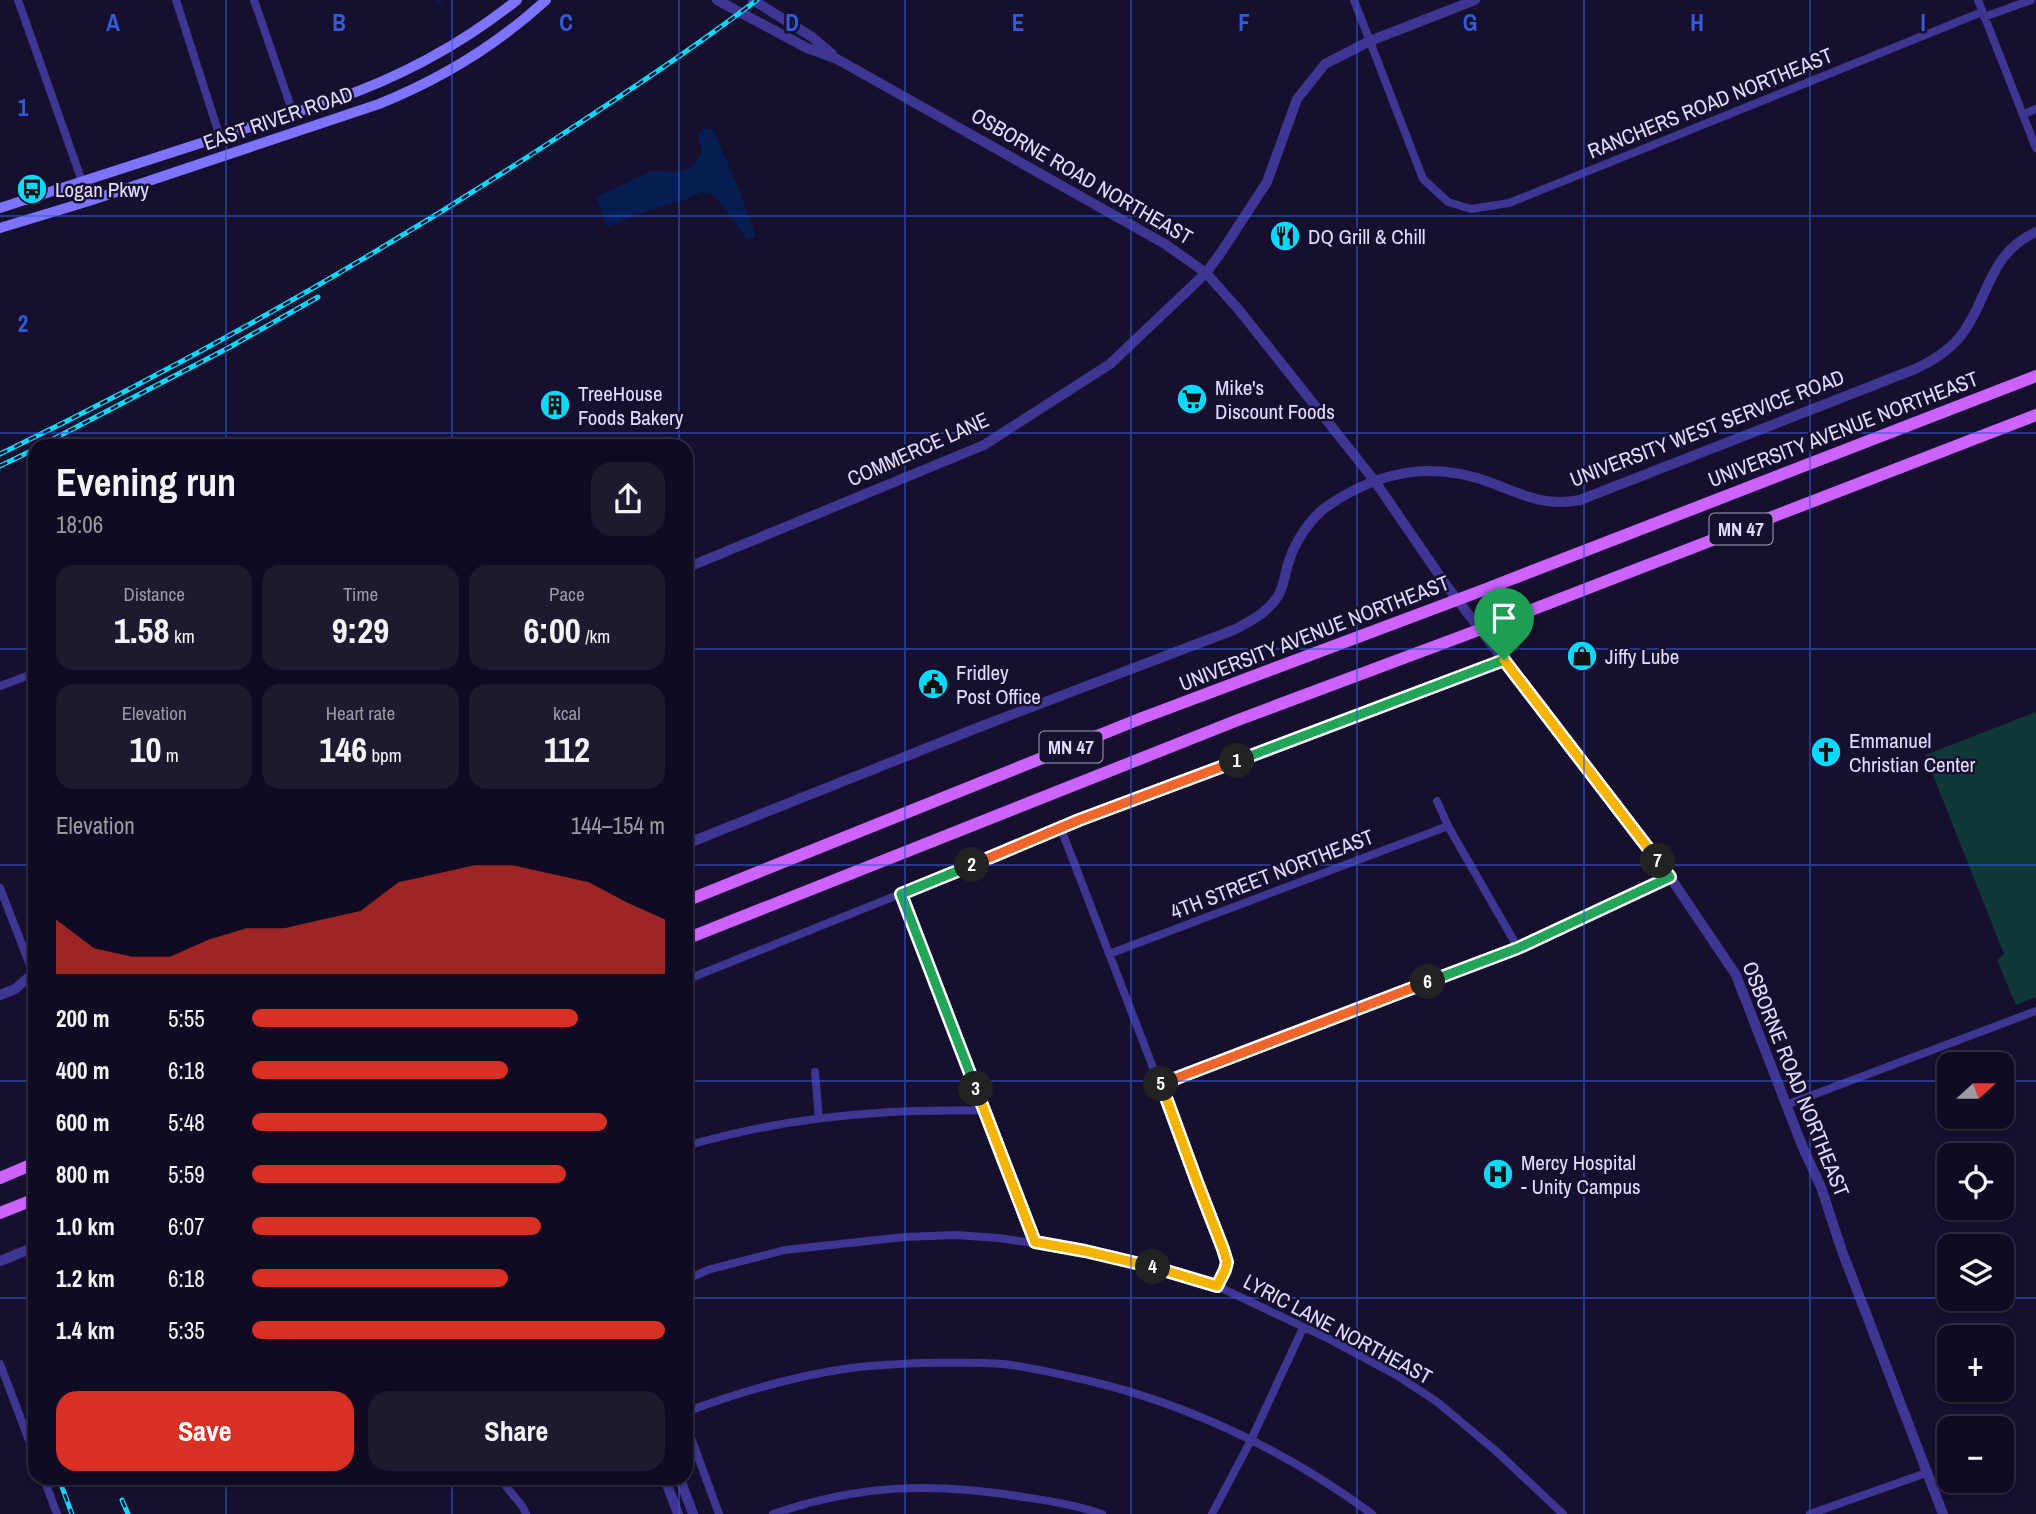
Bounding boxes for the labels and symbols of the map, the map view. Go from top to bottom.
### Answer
text: A [106,7,120,38]
text: B [332,7,346,38]
text: C [559,7,573,38]
text: D [785,7,799,38]
text: E [1012,7,1024,38]
text: F [1238,7,1250,38]
text: G [1463,7,1477,38]
text: H [1690,7,1704,38]
text: I [1920,7,1926,38]
street label: RANCHERS ROAD NORTHEAST [1583,40,1837,165]
street label: EAST RIVER ROAD [199,79,357,157]
text: 1 [18,92,29,123]
street label: OSBORNE ROAD NORTHEAST [966,101,1198,252]
bus stop icon: Logan Pkwy [15,172,49,206]
place label: Logan Pkwy [55,175,149,204]
restaurant icon: DQ Grill & Chill [1268,219,1302,253]
place label: DQ Grill & Chill [1308,222,1426,251]
text: 2 [18,308,28,339]
street label: UNIVERSITY WEST SERVICE ROAD [1566,362,1848,494]
street label: UNIVERSITY AVENUE NORTHEAST [1704,364,1983,494]
place label: Mike's Discount Foods [1215,373,1335,426]
place label: TreeHouse Foods Bakery [578,379,684,432]
supermarket icon: Mike's Discount Foods [1175,382,1209,416]
building icon: TreeHouse Foods Bakery [538,388,572,422]
street label: COMMERCE LANE [843,405,993,493]
road number: MN 47 [1710,514,1772,544]
street label: UNIVERSITY AVENUE NORTHEAST [1175,568,1454,698]
pin [1474,588,1534,660]
shop icon: Jiffy Lube [1565,639,1599,673]
place label: Jiffy Lube [1605,642,1679,671]
place label: Fridley Post Office [956,658,1041,711]
public building icon: Fridley Post Office [916,667,950,701]
place label: Emmanuel Christian Center [1849,726,1976,779]
road number: MN 47 [1040,732,1102,762]
church icon: Emmanuel Christian Center [1809,735,1843,769]
pin: 1 [1220,744,1254,778]
street label: 4TH STREET NORTHEAST [1166,822,1378,926]
pin: 7 [1640,844,1676,878]
pin: 2 [954,848,990,882]
street label: OSBORNE ROAD NORTHEAST [1735,957,1857,1201]
pin: 6 [1410,964,1446,1000]
north arrow [1937,1052,2014,1129]
pin: 5 [1144,1066,1178,1102]
pin: 3 [958,1072,993,1106]
place label: Mercy Hospital - Unity Campus [1521,1148,1641,1201]
hospital icon: Mercy Hospital - Unity Campus [1481,1157,1515,1191]
pin: 4 [1136,1250,1170,1284]
street label: LYRIC LANE NORTHEAST [1239,1267,1438,1391]

